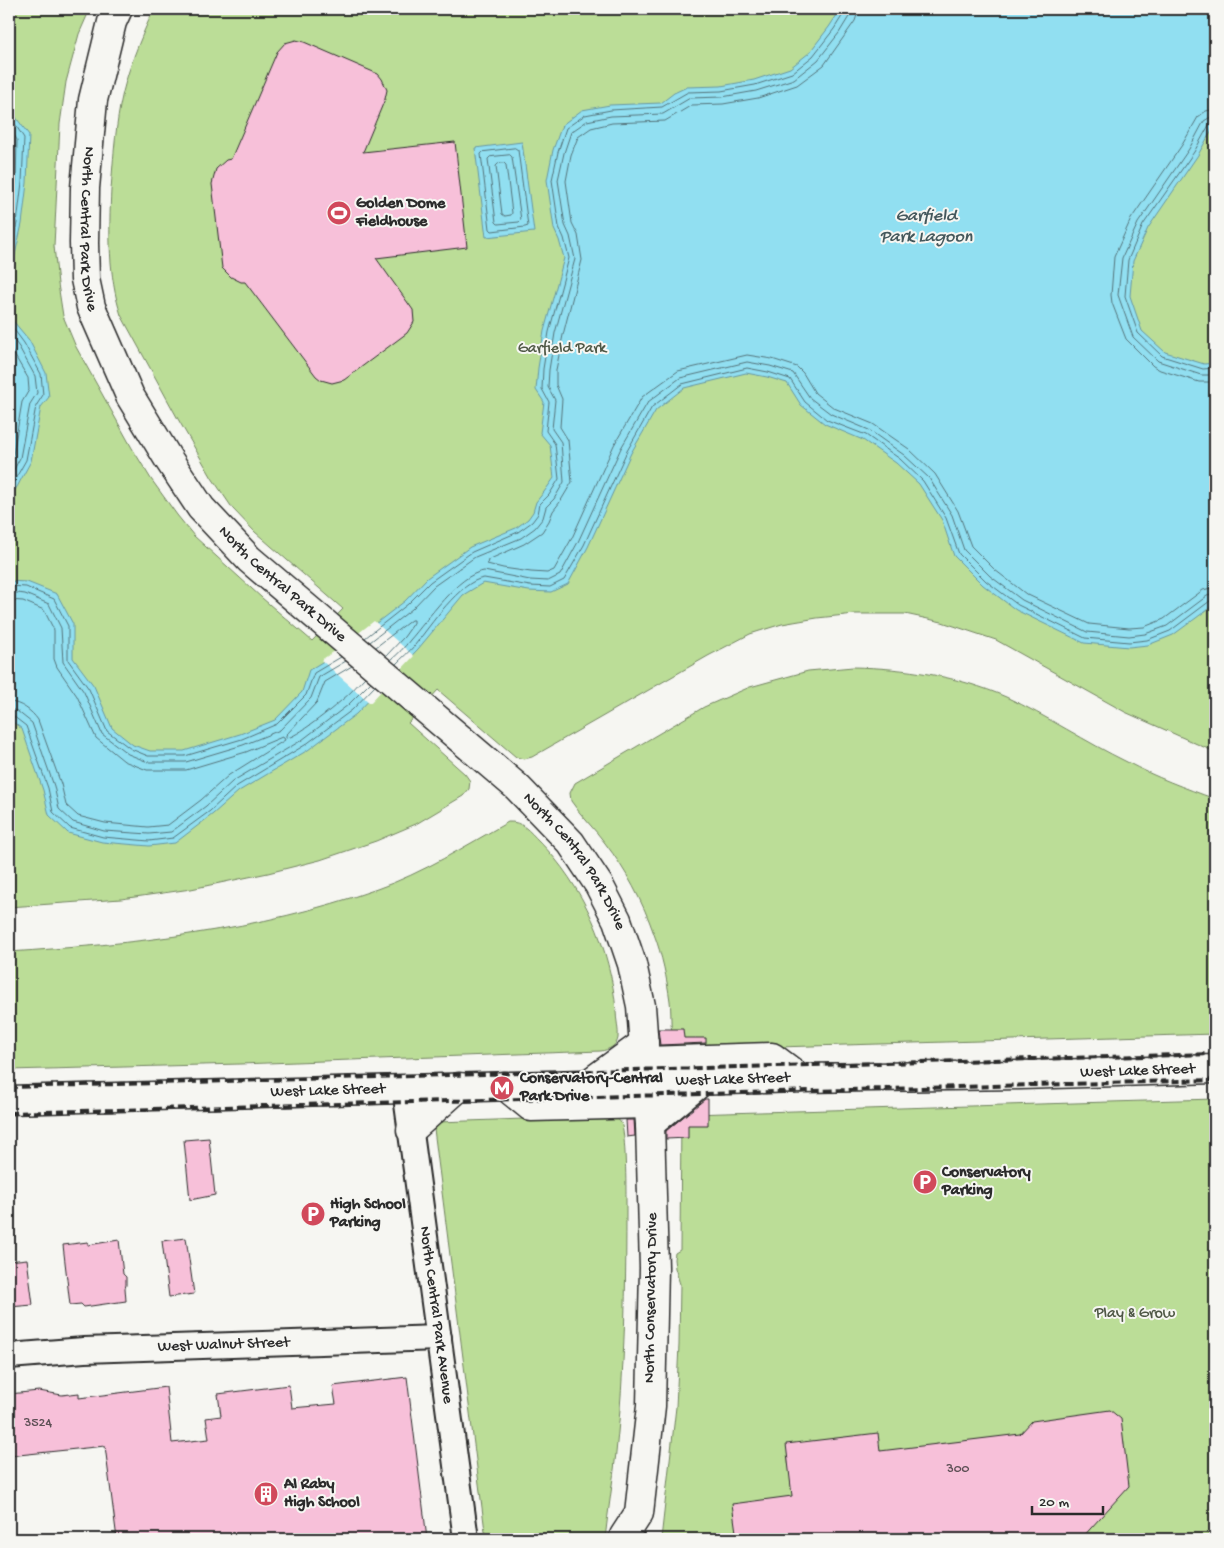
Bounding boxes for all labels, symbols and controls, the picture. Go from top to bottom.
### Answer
street label: North Central Park Drive [74,146,102,315]
place label: Golden Dome Fieldhouse [355,195,446,232]
sports icon: Golden Dome Fieldhouse [326,200,352,226]
water label: Garfield Park Lagoon [880,206,973,248]
park label: Garfield Park [518,340,608,359]
street label: North Central Park Drive [214,522,350,647]
street label: North Central Park Drive [518,789,629,933]
street label: West Lake Street [1080,1060,1197,1083]
street label: West Lake Street [675,1069,792,1091]
place label: Conservatory-Central Park Drive [519,1070,663,1107]
metro station icon: Conservatory-Central Park Drive [489,1075,515,1101]
street label: West Lake Street [270,1080,387,1102]
place label: Conservatory Parking [941,1164,1031,1201]
parking icon: Conservatory Parking [912,1169,938,1195]
place label: High School Parking [329,1196,406,1233]
parking icon: High School Parking [300,1201,326,1227]
street label: North Conservatory Drive [641,1212,663,1384]
street label: North Central Park Avenue [414,1225,457,1406]
park label: Play & Grow [1094,1305,1176,1324]
street label: West Walnut Street [157,1334,292,1357]
house number: 3524 [23,1415,52,1432]
house number: 300 [945,1461,970,1478]
place label: Al Raby High School [283,1476,360,1513]
building icon: Al Raby High School [253,1481,279,1507]
scale bar [1032,1483,1103,1515]
text: 20 m [1039,1494,1069,1512]

